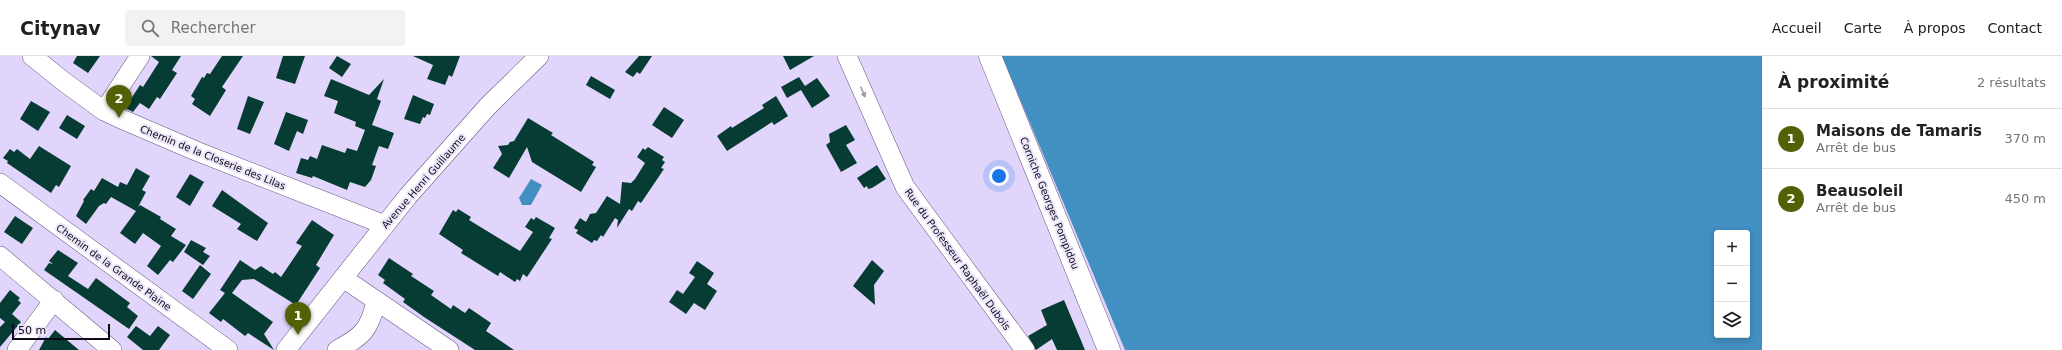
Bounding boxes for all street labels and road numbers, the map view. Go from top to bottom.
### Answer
street label: Chemin de la Closerie des Lilas [138,123,287,192]
street label: Avenue Henri Guillaume [379,132,467,231]
street label: Corniche Georges Pompidou [1018,135,1081,271]
street label: Rue du Professeur Raphaël Dubois [903,186,1013,332]
street label: Chemin de la Grande Plaine [54,222,173,313]

